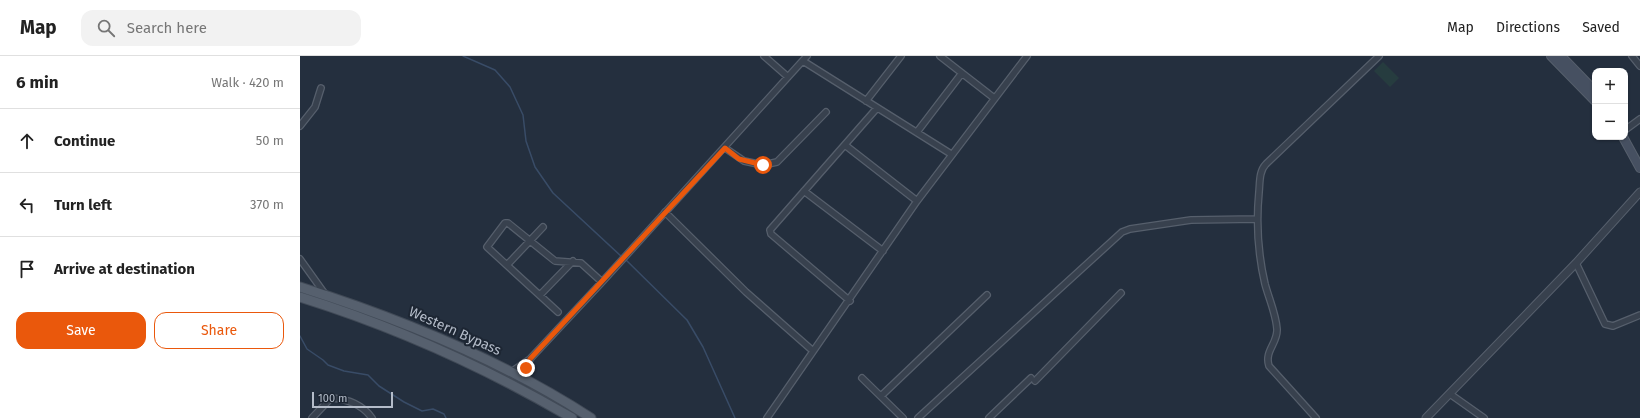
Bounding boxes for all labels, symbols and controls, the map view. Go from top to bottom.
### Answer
search box [81,10,361,46]
text: Map [20,16,57,39]
icon: search [95,17,117,39]
text: Search here [127,19,207,37]
text: Map [1447,19,1474,36]
text: Directions [1496,19,1560,36]
text: Saved [1582,19,1620,36]
map controls [1592,68,1628,140]
button: + [1592,68,1628,104]
text: 6 min [16,72,59,93]
text: Walk · 420 m [211,75,284,90]
button: − [1592,104,1628,140]
icon: ahead [16,130,38,152]
text: Continue [54,132,115,150]
text: 50 m [256,133,284,148]
route start [754,156,772,174]
icon: left [16,194,38,216]
text: Turn left [54,196,112,214]
text: 370 m [250,197,284,212]
icon: arrive [16,258,38,280]
text: Arrive at destination [54,260,195,278]
street label: Western Bypass [406,303,504,359]
button: Save [16,312,146,349]
button: Share [154,312,284,349]
route end [517,359,535,377]
scale bar [312,390,393,409]
text: 100 m [318,392,347,405]

